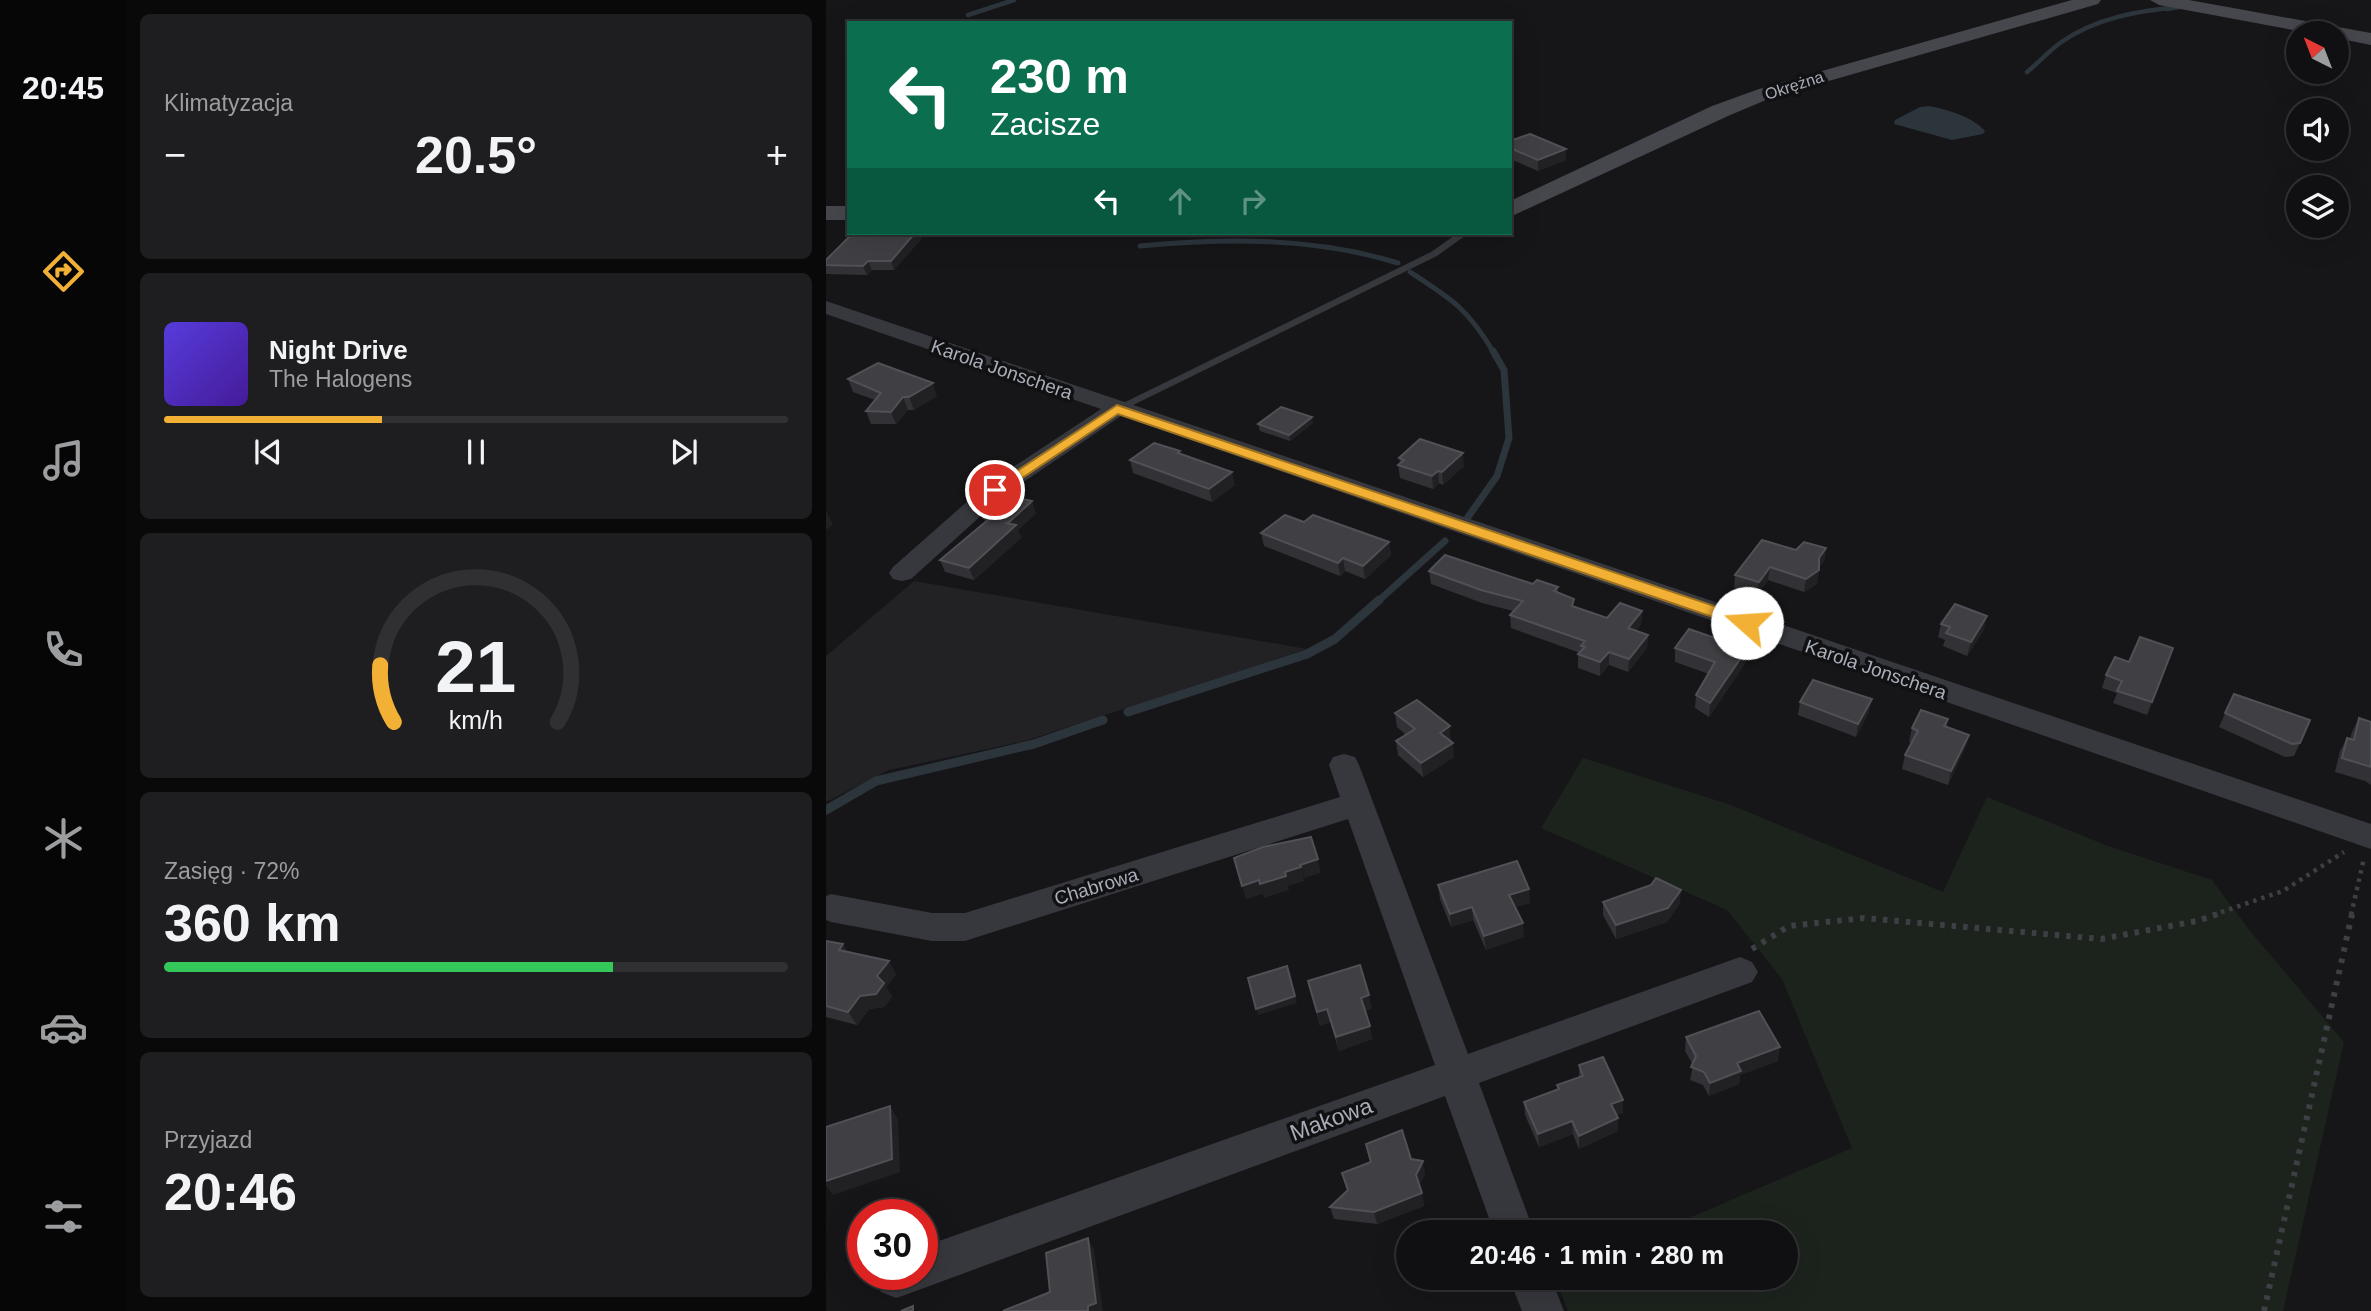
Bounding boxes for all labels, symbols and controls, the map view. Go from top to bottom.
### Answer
north arrow [2286,21,2348,84]
map controls [2286,21,2349,238]
icon: left [875,49,966,140]
text: 230 m [990,49,1129,103]
street label: Okrężna [1763,68,1826,103]
text: 20:45 [22,70,104,106]
text: Klimatyzacja [164,90,293,116]
button: sound [2286,98,2349,161]
text: Zacisze [990,106,1100,142]
text: 20.5° [415,126,537,184]
text: − [164,134,186,176]
text: + [766,134,788,176]
button: layers [2286,175,2349,238]
icon: left [1088,182,1126,220]
icon: ahead [1161,182,1199,220]
icon: right [1234,182,1272,220]
icon: directions [39,247,88,296]
text: Night Drive [269,335,408,365]
street label: Karola Jonschera [929,335,1076,404]
text: The Halogens [269,366,412,392]
icon: previous [249,433,287,471]
icon: pause [457,433,495,471]
icon: next [665,433,703,471]
icon: music [39,436,88,485]
pin [965,460,1025,520]
icon: arrive [976,471,1014,509]
position arrow [1710,586,1784,660]
icon: phone [39,625,88,674]
text: 21 [436,626,516,707]
street label: Karola Jonschera [1803,635,1950,704]
text: km/h [449,705,503,733]
icon: climate [39,814,88,863]
text: Zasięg · 72% [164,858,300,884]
street label: Chabrowa [1052,864,1141,909]
text: 360 km [164,894,340,952]
icon: car [39,1003,88,1052]
street label: Makowa [1286,1092,1376,1146]
text: Przyjazd [164,1127,252,1153]
text: 20:46 [164,1163,297,1221]
icon: filters [39,1192,88,1241]
speed limit sign: 30 [847,1199,938,1290]
text: 20:46 · 1 min · 280 m [1470,1240,1724,1270]

